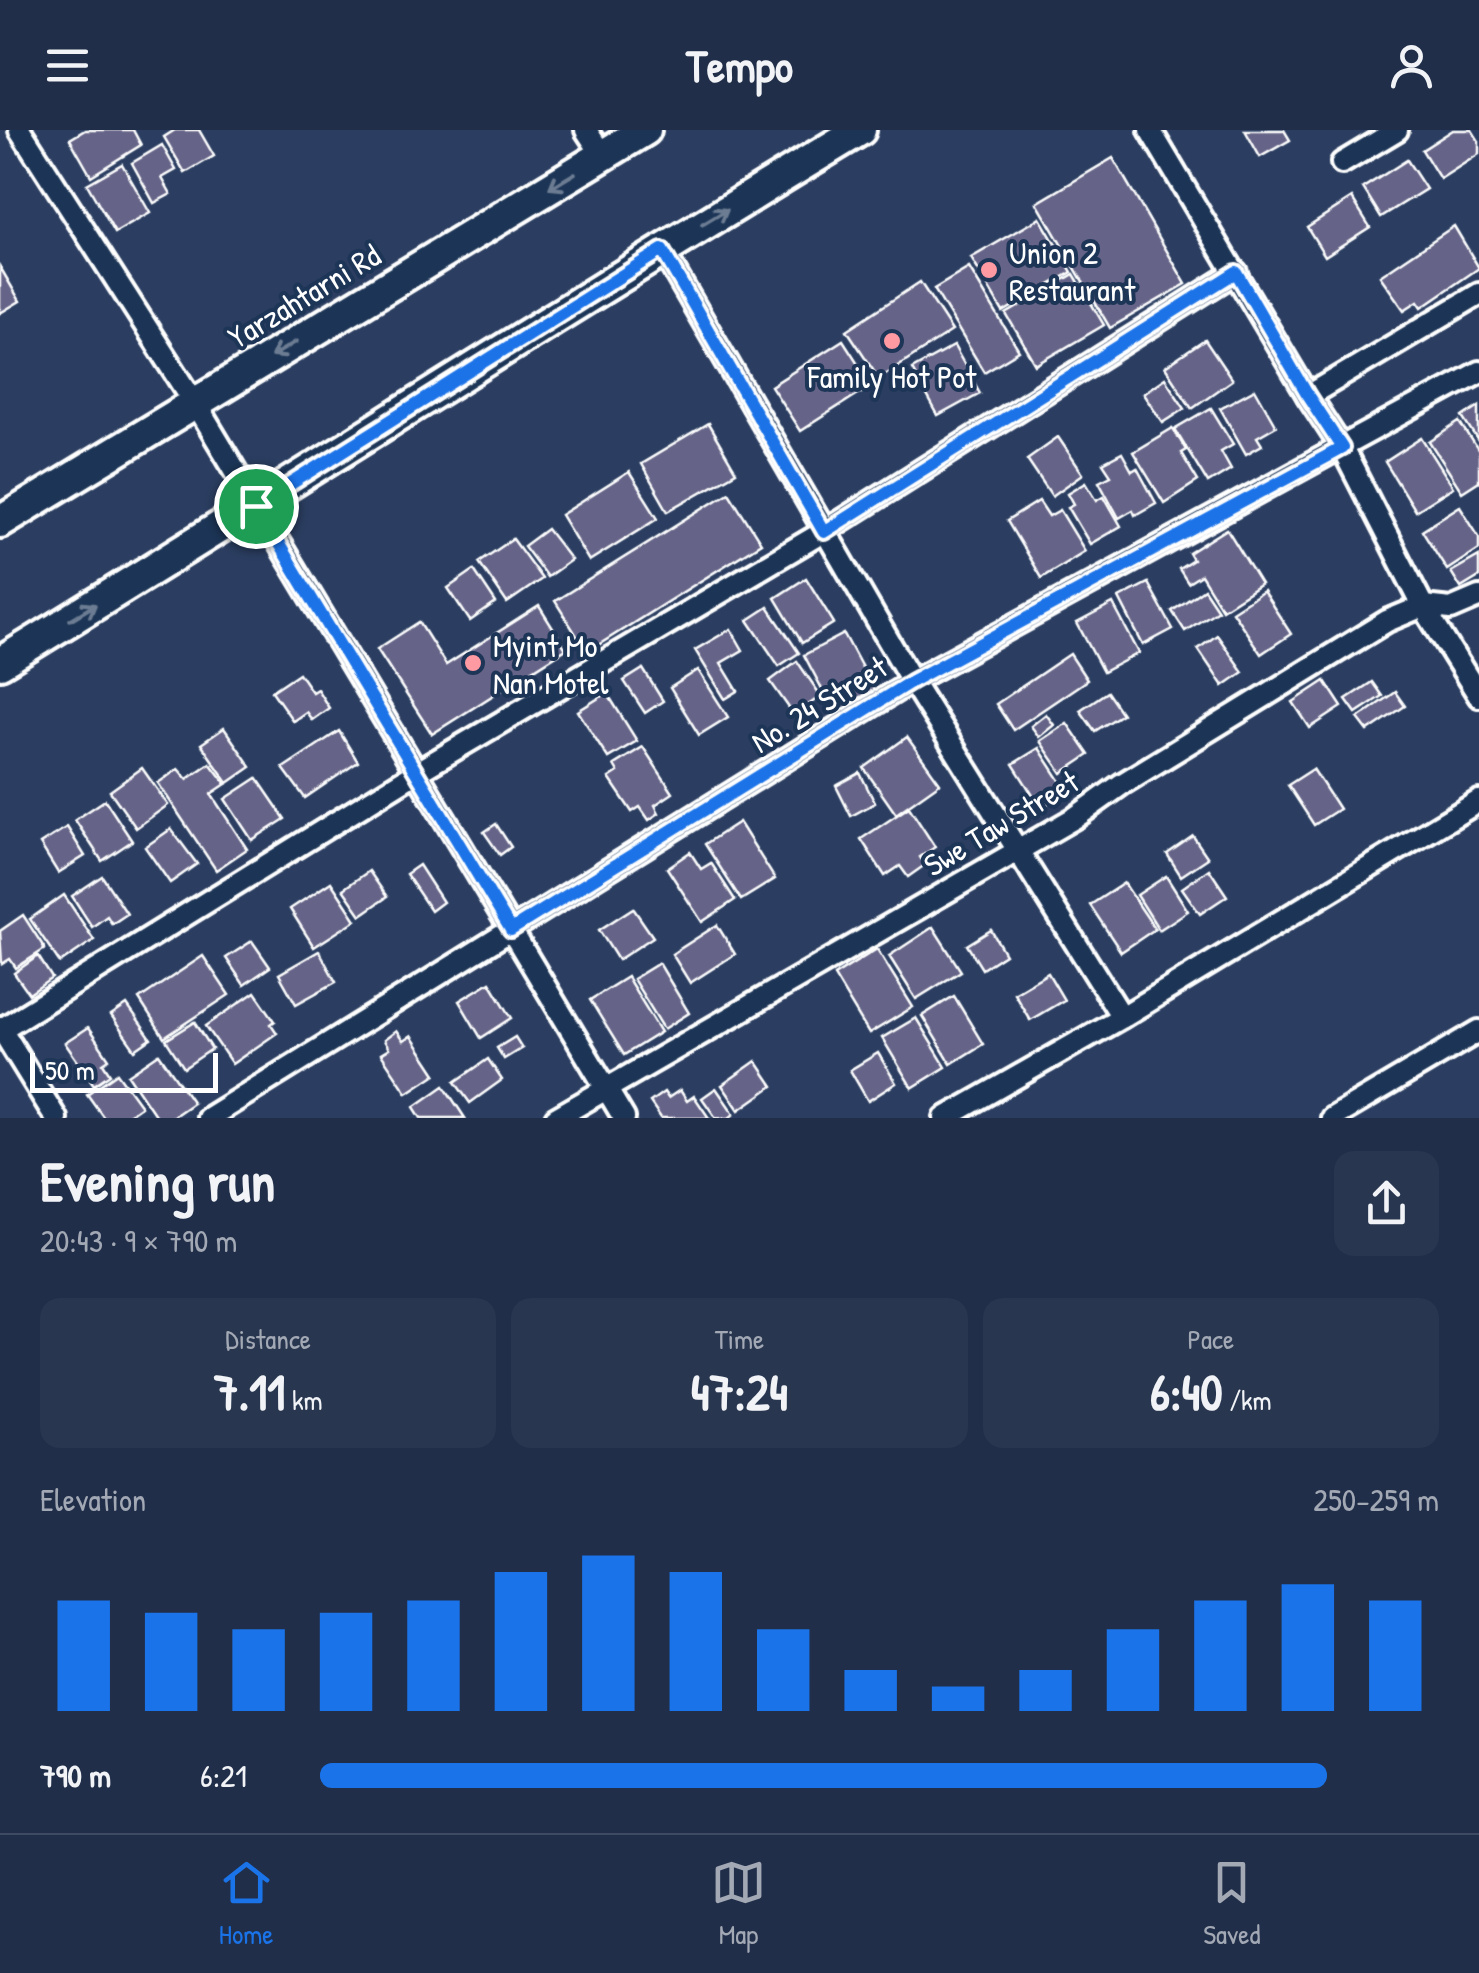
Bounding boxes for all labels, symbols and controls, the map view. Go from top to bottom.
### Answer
text: Tempo [686,35,793,96]
icon: menu [40,38,95,93]
icon: person [1384,38,1439,93]
one-way arrow [548,171,577,191]
one-way arrow [700,207,729,228]
place label: Union 2 Restaurant [1009,231,1136,311]
street label: Yarzahtarni Rd [220,234,388,358]
marker: Union 2 Restaurant [978,259,1000,281]
marker: Family Hot Pot [881,330,903,352]
one-way arrow [270,339,299,359]
place label: Family Hot Pot [807,355,977,398]
pin [214,464,299,549]
icon: arrive [229,479,284,534]
one-way arrow [68,602,97,622]
place label: Myint Mo Nan Motel [493,624,609,704]
street label: No. 24 Street [743,645,896,763]
marker: Myint Mo Nan Motel [462,652,484,674]
street label: Swe Taw Street [915,759,1087,886]
scale bar [30,1048,218,1093]
text: 50 m [45,1051,95,1089]
text: Evening run [40,1144,275,1218]
button: share [1334,1151,1439,1256]
text: 20:43 · 9 × 790 m [40,1219,237,1262]
text: Distance [225,1320,311,1358]
text: Time [715,1320,764,1358]
text: Pace [1188,1320,1234,1358]
text: 7.11 [214,1358,285,1426]
text: 47:24 [691,1358,788,1426]
text: 6:40 [1150,1358,1223,1426]
text: km [285,1381,323,1419]
text: /km [1223,1381,1272,1419]
text: Elevation [40,1478,146,1521]
text: 250–259 m [1313,1478,1439,1521]
text: 790 m [40,1754,111,1797]
text: 6:21 [200,1754,247,1797]
tab: Home [219,1855,274,1953]
tab: Map [711,1855,766,1953]
tab: Saved [1203,1855,1260,1953]

